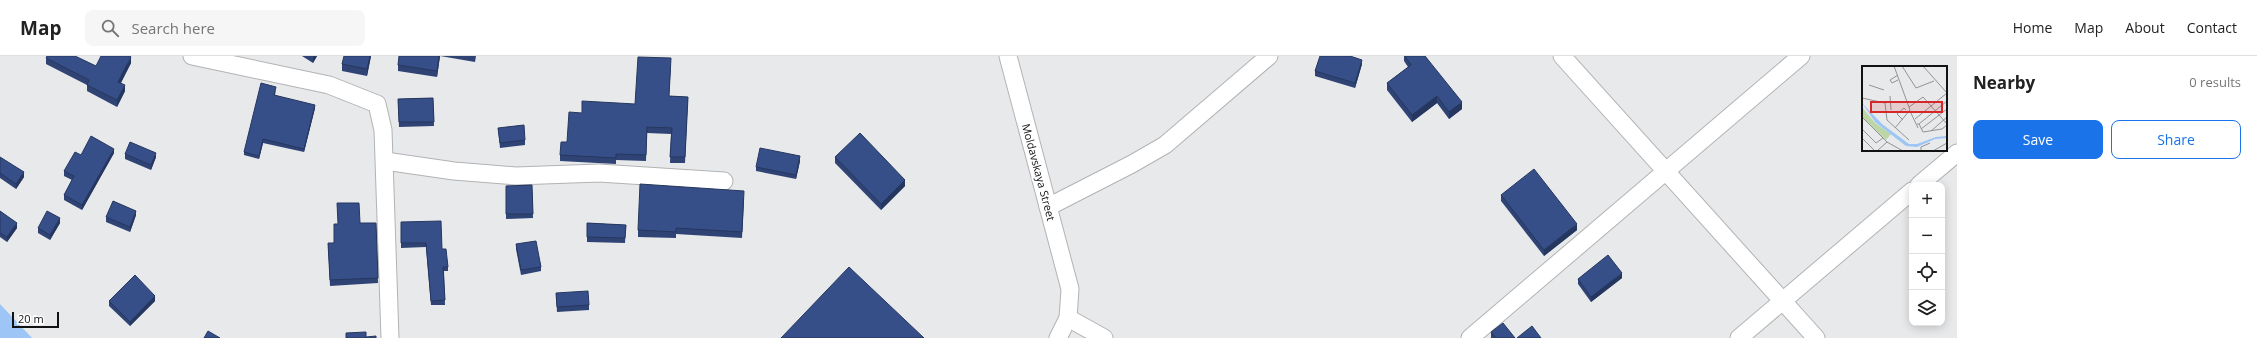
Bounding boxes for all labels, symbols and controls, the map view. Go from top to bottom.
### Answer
search box [85,10,365,46]
text: Map [20,15,61,41]
icon: search [99,17,121,39]
text: Search here [131,18,215,38]
text: Home [2013,18,2052,37]
text: Map [2074,18,2103,37]
text: About [2125,18,2165,37]
text: Contact [2187,18,2237,37]
inset map [1862,66,1947,151]
text: Nearby [1973,71,2035,94]
text: 0 results [2189,73,2241,91]
button: Save [1973,120,2103,159]
button: Share [2111,120,2241,159]
street label: Moldavskaya Street [1019,122,1059,222]
map controls [1909,182,1945,326]
button: + [1909,182,1945,218]
button: − [1909,218,1945,254]
button: locate [1909,254,1945,290]
button: layers [1909,290,1945,326]
scale bar [12,310,59,329]
text: 20 m [18,311,44,326]

